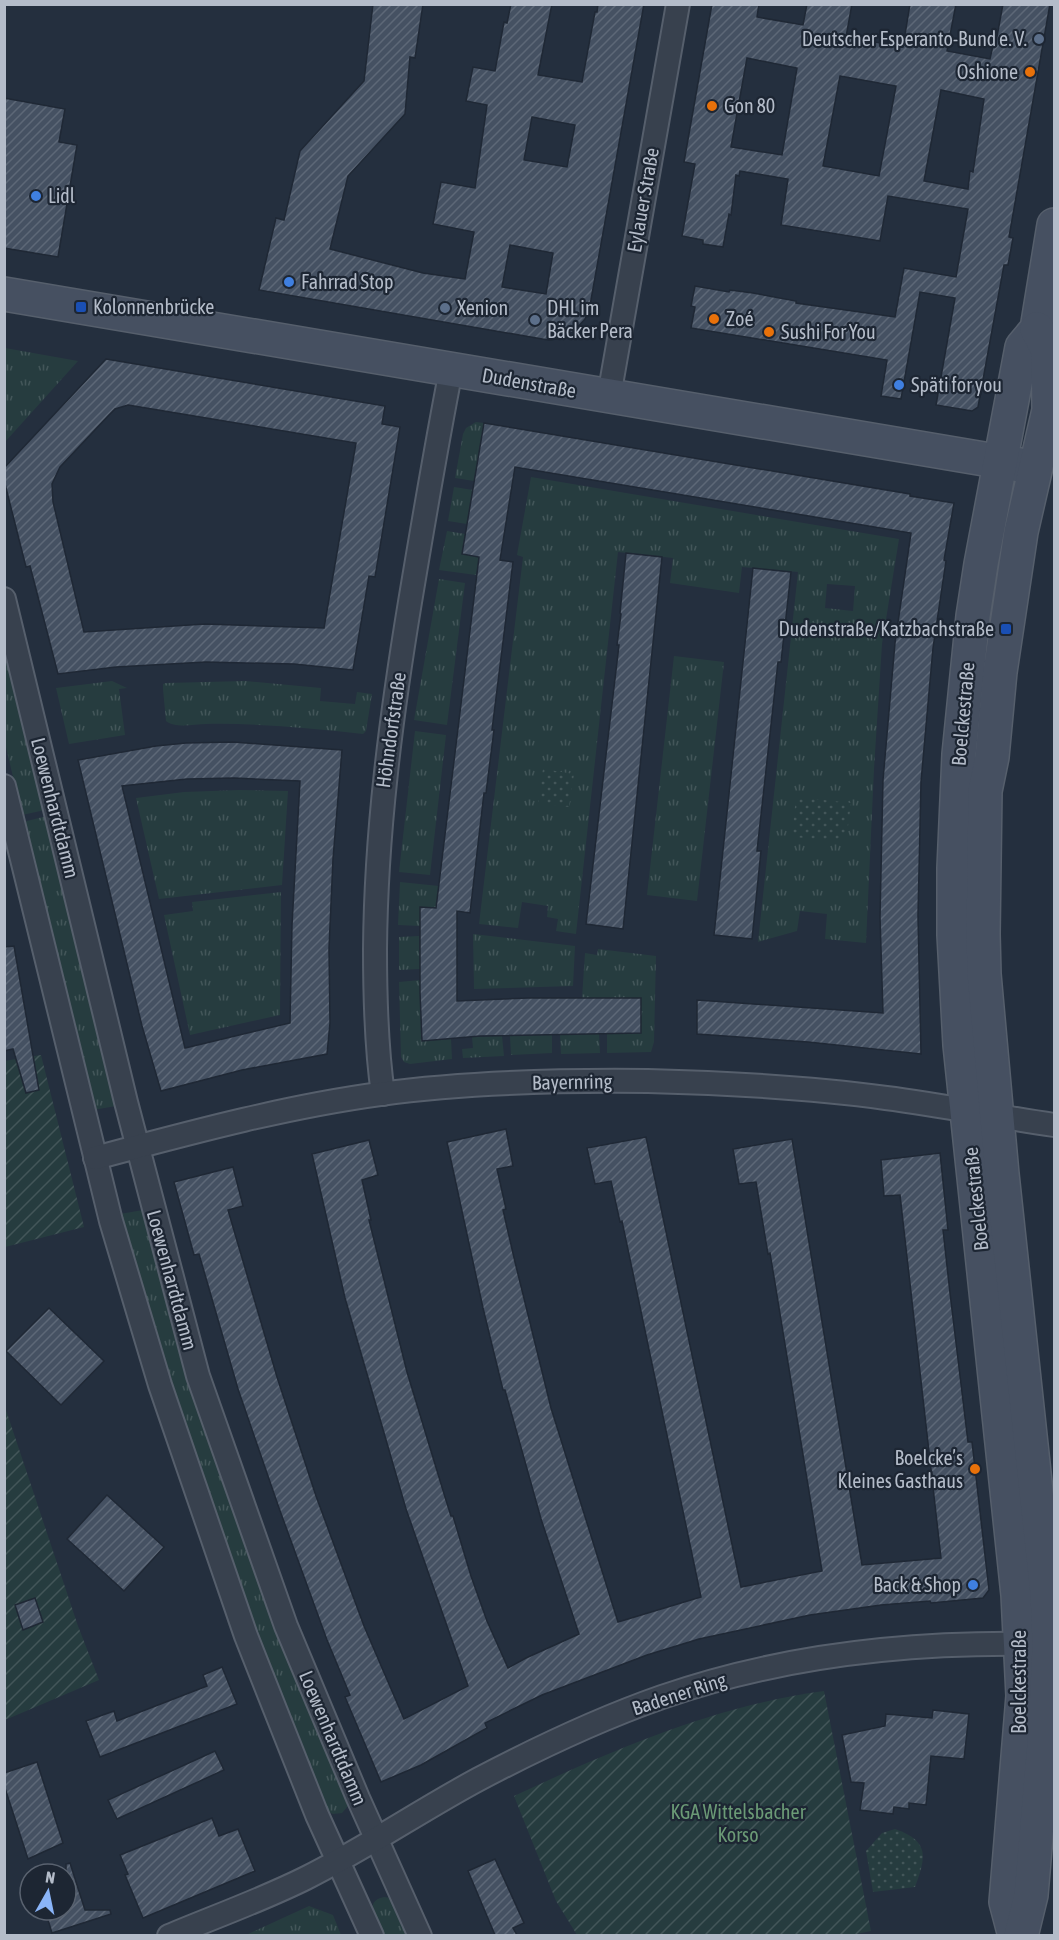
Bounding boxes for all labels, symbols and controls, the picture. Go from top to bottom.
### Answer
place label: Deutscher Esperanto-Bund e. V. [802,27,1027,50]
marker: Deutscher Esperanto-Bund e. V. [1032,32,1046,46]
place label: Oshione [957,60,1018,83]
marker: Oshione [1023,65,1037,79]
place label: Gon 80 [724,94,775,117]
marker: Gon 80 [705,99,719,113]
street label: Eylauer Straße [622,146,663,254]
place label: Lidl [48,184,76,207]
marker: Lidl [29,189,43,203]
place label: Fahrrad Stop [301,270,393,293]
marker: Fahrrad Stop [282,275,296,289]
place label: Kolonnenbrücke [93,295,214,318]
place label: Xenion [457,296,508,319]
place label: DHL im Bäcker Pera [547,296,633,342]
marker: Kolonnenbrücke [74,300,88,314]
marker: Xenion [438,301,452,315]
place label: Zoé [726,307,753,330]
marker: Zoé [707,312,721,326]
marker: DHL im Bäcker Pera [528,313,542,327]
place label: Sushi For You [781,320,876,343]
marker: Sushi For You [762,325,776,339]
street label: Dudenstraße [480,363,578,402]
place label: Späti for you [911,373,1002,396]
marker: Späti for you [892,378,906,392]
place label: Dudenstraße/Katzbachstraße [778,617,994,640]
marker: Dudenstraße/Katzbachstraße [999,622,1013,636]
street label: Boelckestraße [947,661,978,767]
street label: Höhndorfstraße [371,671,410,789]
street label: Loewenhardtdamm [27,735,84,881]
street label: Bayernring [532,1069,613,1094]
street label: Boelckestraße [959,1146,992,1252]
street label: Loewenhardtdamm [143,1207,202,1352]
place label: Boelcke’s Kleines Gasthaus [837,1446,963,1492]
marker: Boelcke’s Kleines Gasthaus [968,1462,982,1476]
place label: Back & Shop [873,1573,961,1596]
marker: Back & Shop [966,1578,980,1592]
street label: Boelckestraße [1007,1630,1030,1734]
street label: Loewenhardtdamm [295,1667,372,1809]
street label: Badener Ring [629,1667,729,1720]
park label: KGA Wittelsbacher Korso [670,1800,807,1846]
north arrow [18,1862,78,1922]
text: N [44,1868,56,1887]

